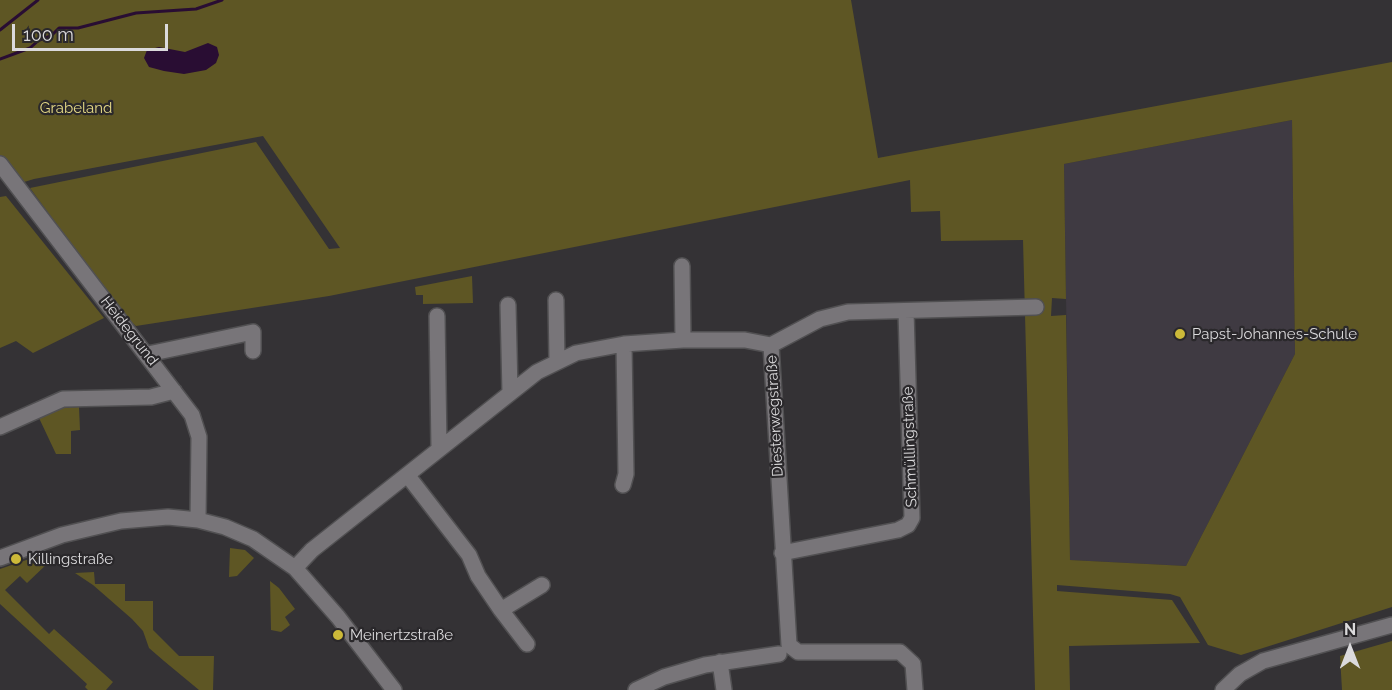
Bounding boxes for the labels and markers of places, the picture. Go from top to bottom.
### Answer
place label: Papst-Johannes-Schule [1192,325,1357,343]
marker: Papst-Johannes-Schule [1173,327,1187,341]
place label: Killingstraße [28,550,113,568]
marker: Killingstraße [9,552,23,566]
place label: Meinertzstraße [350,626,453,644]
marker: Meinertzstraße [331,628,345,642]

